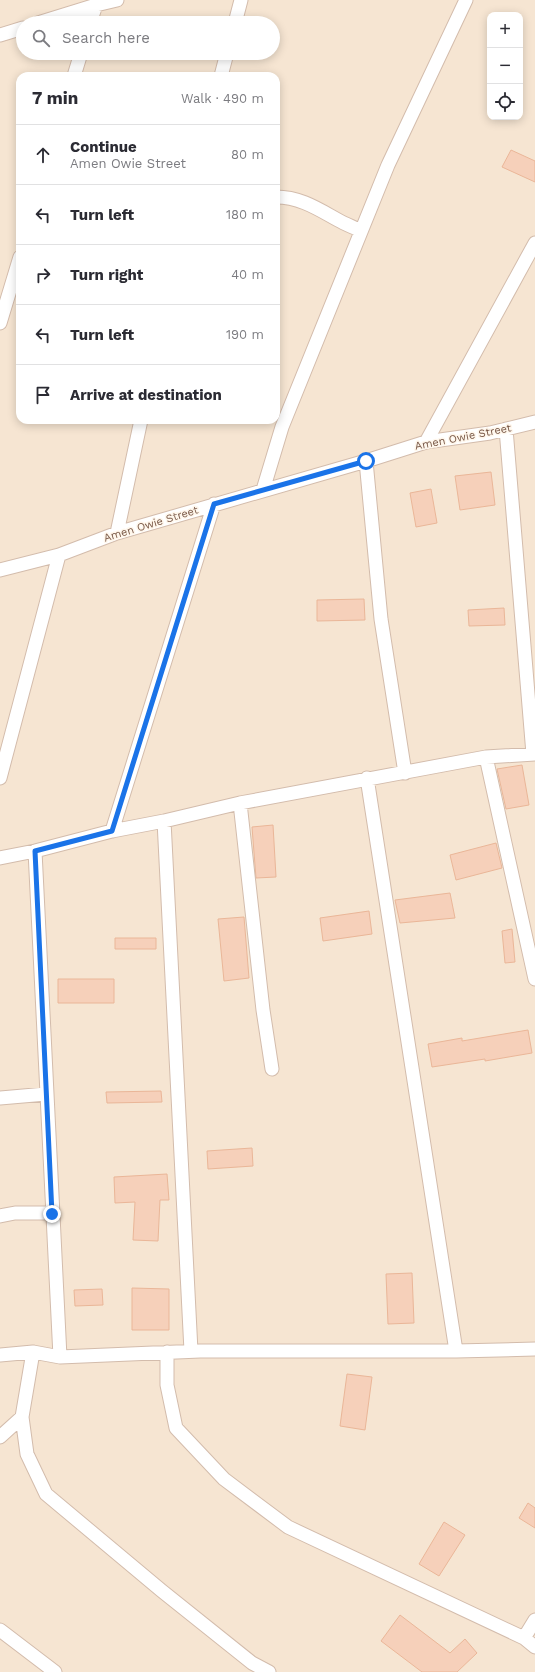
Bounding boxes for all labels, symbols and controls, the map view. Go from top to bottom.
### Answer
map controls [487,12,523,120]
button: + [487,12,523,48]
search box [16,16,280,60]
icon: search [30,27,52,49]
text: Search here [62,29,150,47]
button: − [487,48,523,84]
button: locate [487,84,523,120]
text: 7 min [32,88,78,108]
text: Walk · 490 m [181,91,264,106]
text: Continue [70,138,137,156]
icon: ahead [32,144,54,166]
text: 80 m [231,147,264,162]
text: Amen Owie Street [70,156,186,171]
icon: left [32,204,54,226]
text: Turn left [70,206,134,224]
text: 180 m [226,207,264,222]
icon: right [32,264,54,286]
text: Turn right [70,266,143,284]
text: 40 m [231,267,264,282]
icon: left [32,324,54,346]
text: Turn left [70,326,134,344]
text: 190 m [226,327,264,342]
icon: arrive [32,384,54,406]
text: Arrive at destination [70,386,222,404]
street label: Amen Owie Street [414,421,513,453]
route start [357,452,375,470]
street label: Amen Owie Street [102,503,200,545]
route end [43,1205,61,1223]

